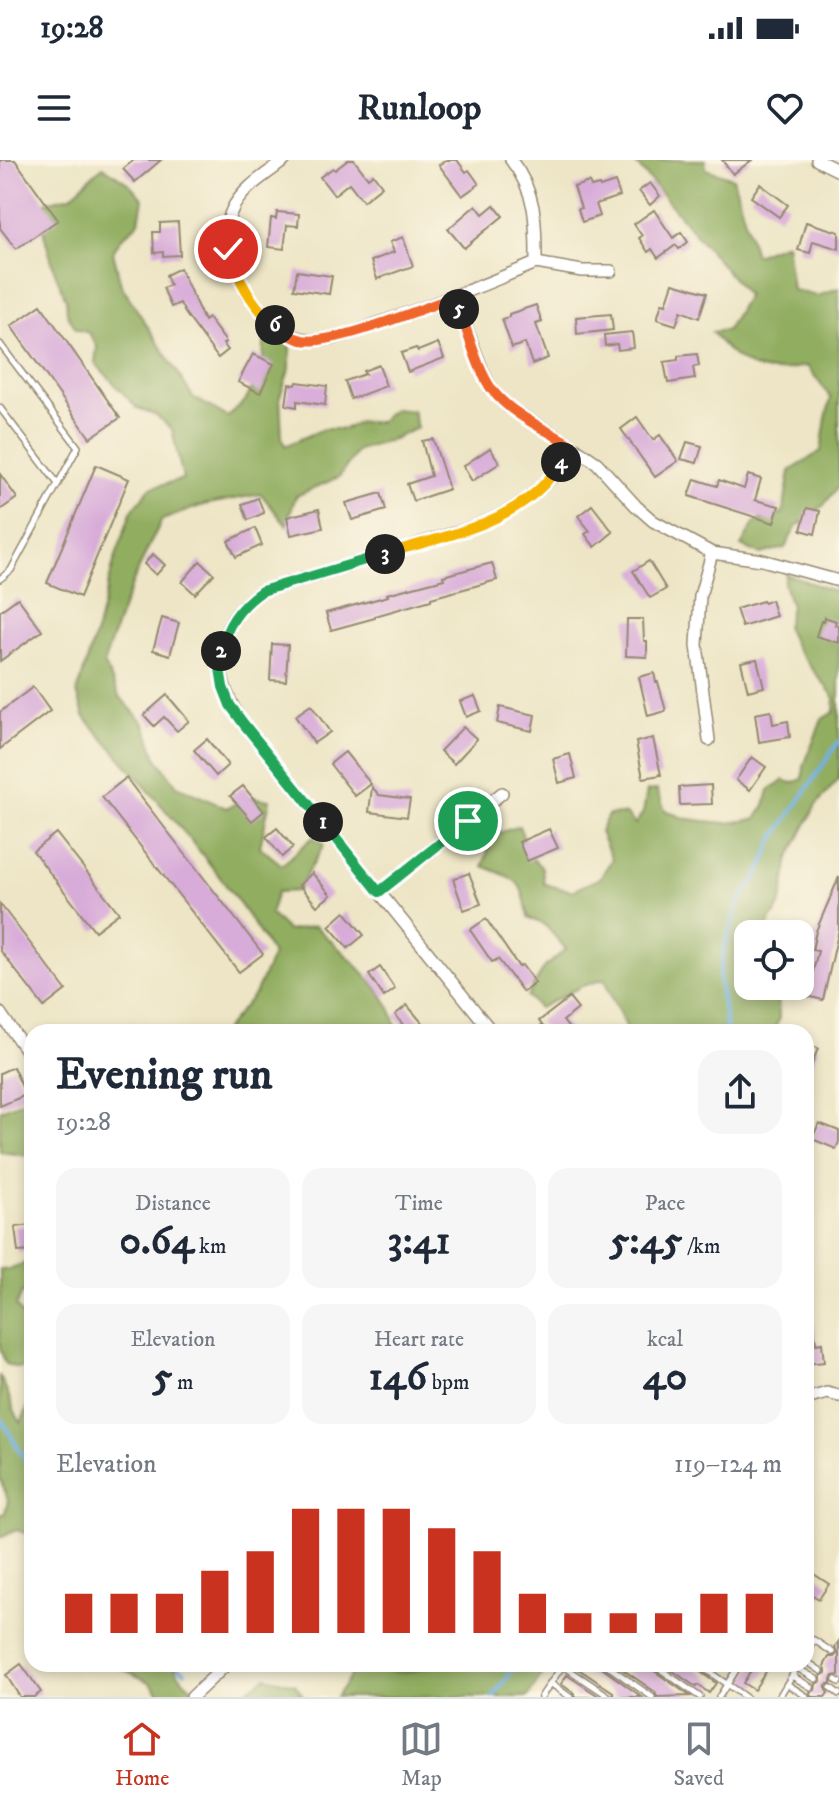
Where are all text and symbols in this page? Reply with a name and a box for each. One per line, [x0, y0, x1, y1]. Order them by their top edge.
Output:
text: 19:28 [40, 10, 103, 47]
icon: menu [32, 86, 76, 130]
text: Runloop [358, 86, 481, 131]
icon: heart [763, 86, 807, 130]
pin [194, 215, 262, 283]
icon: check [206, 227, 250, 271]
pin: 5 [439, 289, 479, 329]
text: 5 [454, 295, 464, 322]
pin: 6 [255, 305, 295, 345]
text: 6 [269, 311, 281, 338]
pin: 4 [541, 442, 581, 482]
text: 4 [555, 448, 567, 475]
pin: 3 [365, 534, 405, 574]
text: 3 [381, 540, 389, 567]
pin: 2 [201, 631, 241, 671]
text: 2 [216, 637, 226, 664]
pin [434, 787, 502, 855]
icon: arrive [446, 799, 490, 843]
pin: 1 [303, 802, 343, 842]
text: 1 [319, 808, 327, 835]
map controls [734, 920, 814, 1000]
button: locate [734, 920, 814, 1000]
text: Evening run [56, 1048, 273, 1103]
button: share [698, 1050, 782, 1134]
text: 19:28 [56, 1106, 111, 1139]
text: Distance [135, 1190, 211, 1217]
text: Time [395, 1190, 443, 1217]
text: Pace [645, 1190, 685, 1217]
text: 0.64 [120, 1217, 194, 1267]
text: 3:41 [387, 1217, 451, 1267]
text: 5:45 [609, 1217, 682, 1267]
text: km [194, 1233, 227, 1260]
text: /km [682, 1233, 721, 1260]
text: Elevation [130, 1326, 216, 1353]
text: Heart rate [374, 1326, 464, 1353]
text: kcal [647, 1326, 683, 1353]
text: 5 [152, 1353, 172, 1403]
text: 146 [368, 1353, 427, 1403]
text: 40 [643, 1353, 687, 1403]
text: m [172, 1369, 194, 1396]
text: bpm [427, 1369, 470, 1396]
text: Elevation [56, 1448, 157, 1481]
text: 119–124 m [674, 1448, 782, 1481]
tab: Home [115, 1717, 169, 1792]
tab: Map [399, 1717, 443, 1792]
tab: Saved [673, 1717, 724, 1792]

